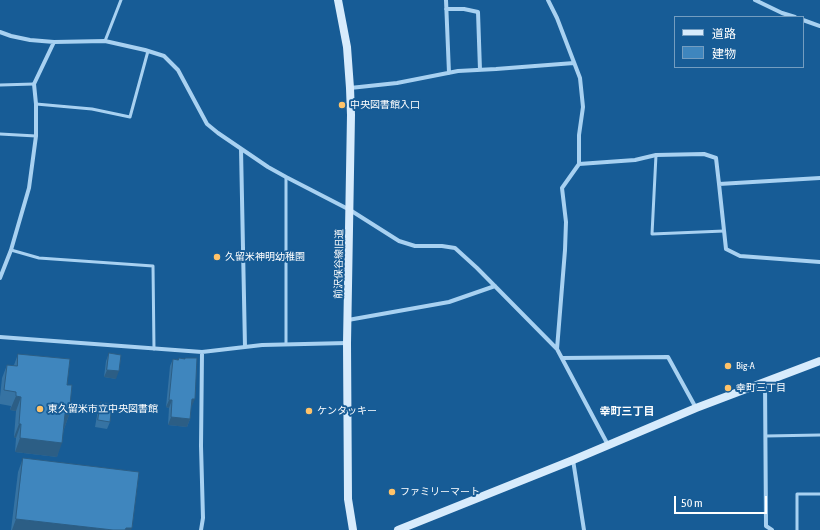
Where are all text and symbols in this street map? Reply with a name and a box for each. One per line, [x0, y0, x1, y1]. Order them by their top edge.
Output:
legend [674, 16, 804, 68]
text: 道路 [712, 27, 736, 41]
text: 建物 [712, 47, 736, 61]
place label: 中央図書館入口 [350, 99, 420, 111]
marker: 中央図書館入口 [337, 100, 347, 110]
street label: 前沢保谷線旧道 [332, 229, 346, 299]
place label: 久留米神明幼稚園 [225, 251, 305, 263]
marker: 久留米神明幼稚園 [212, 252, 222, 262]
place label: Big-A [736, 360, 755, 372]
marker: Big-A [723, 361, 733, 371]
place label: 幸町三丁目 [736, 382, 786, 394]
marker: 幸町三丁目 [723, 383, 733, 393]
place label: 東久留米市立中央図書館 [48, 403, 158, 415]
marker: 東久留米市立中央図書館 [35, 404, 45, 414]
place label: ケンタッキー [317, 405, 377, 417]
district label: 幸町三丁目 [600, 405, 654, 419]
marker: ケンタッキー [304, 406, 314, 416]
place label: ファミリーマート [400, 486, 480, 498]
marker: ファミリーマート [387, 487, 397, 497]
scale bar [676, 488, 769, 514]
text: 50 m [681, 496, 703, 510]

